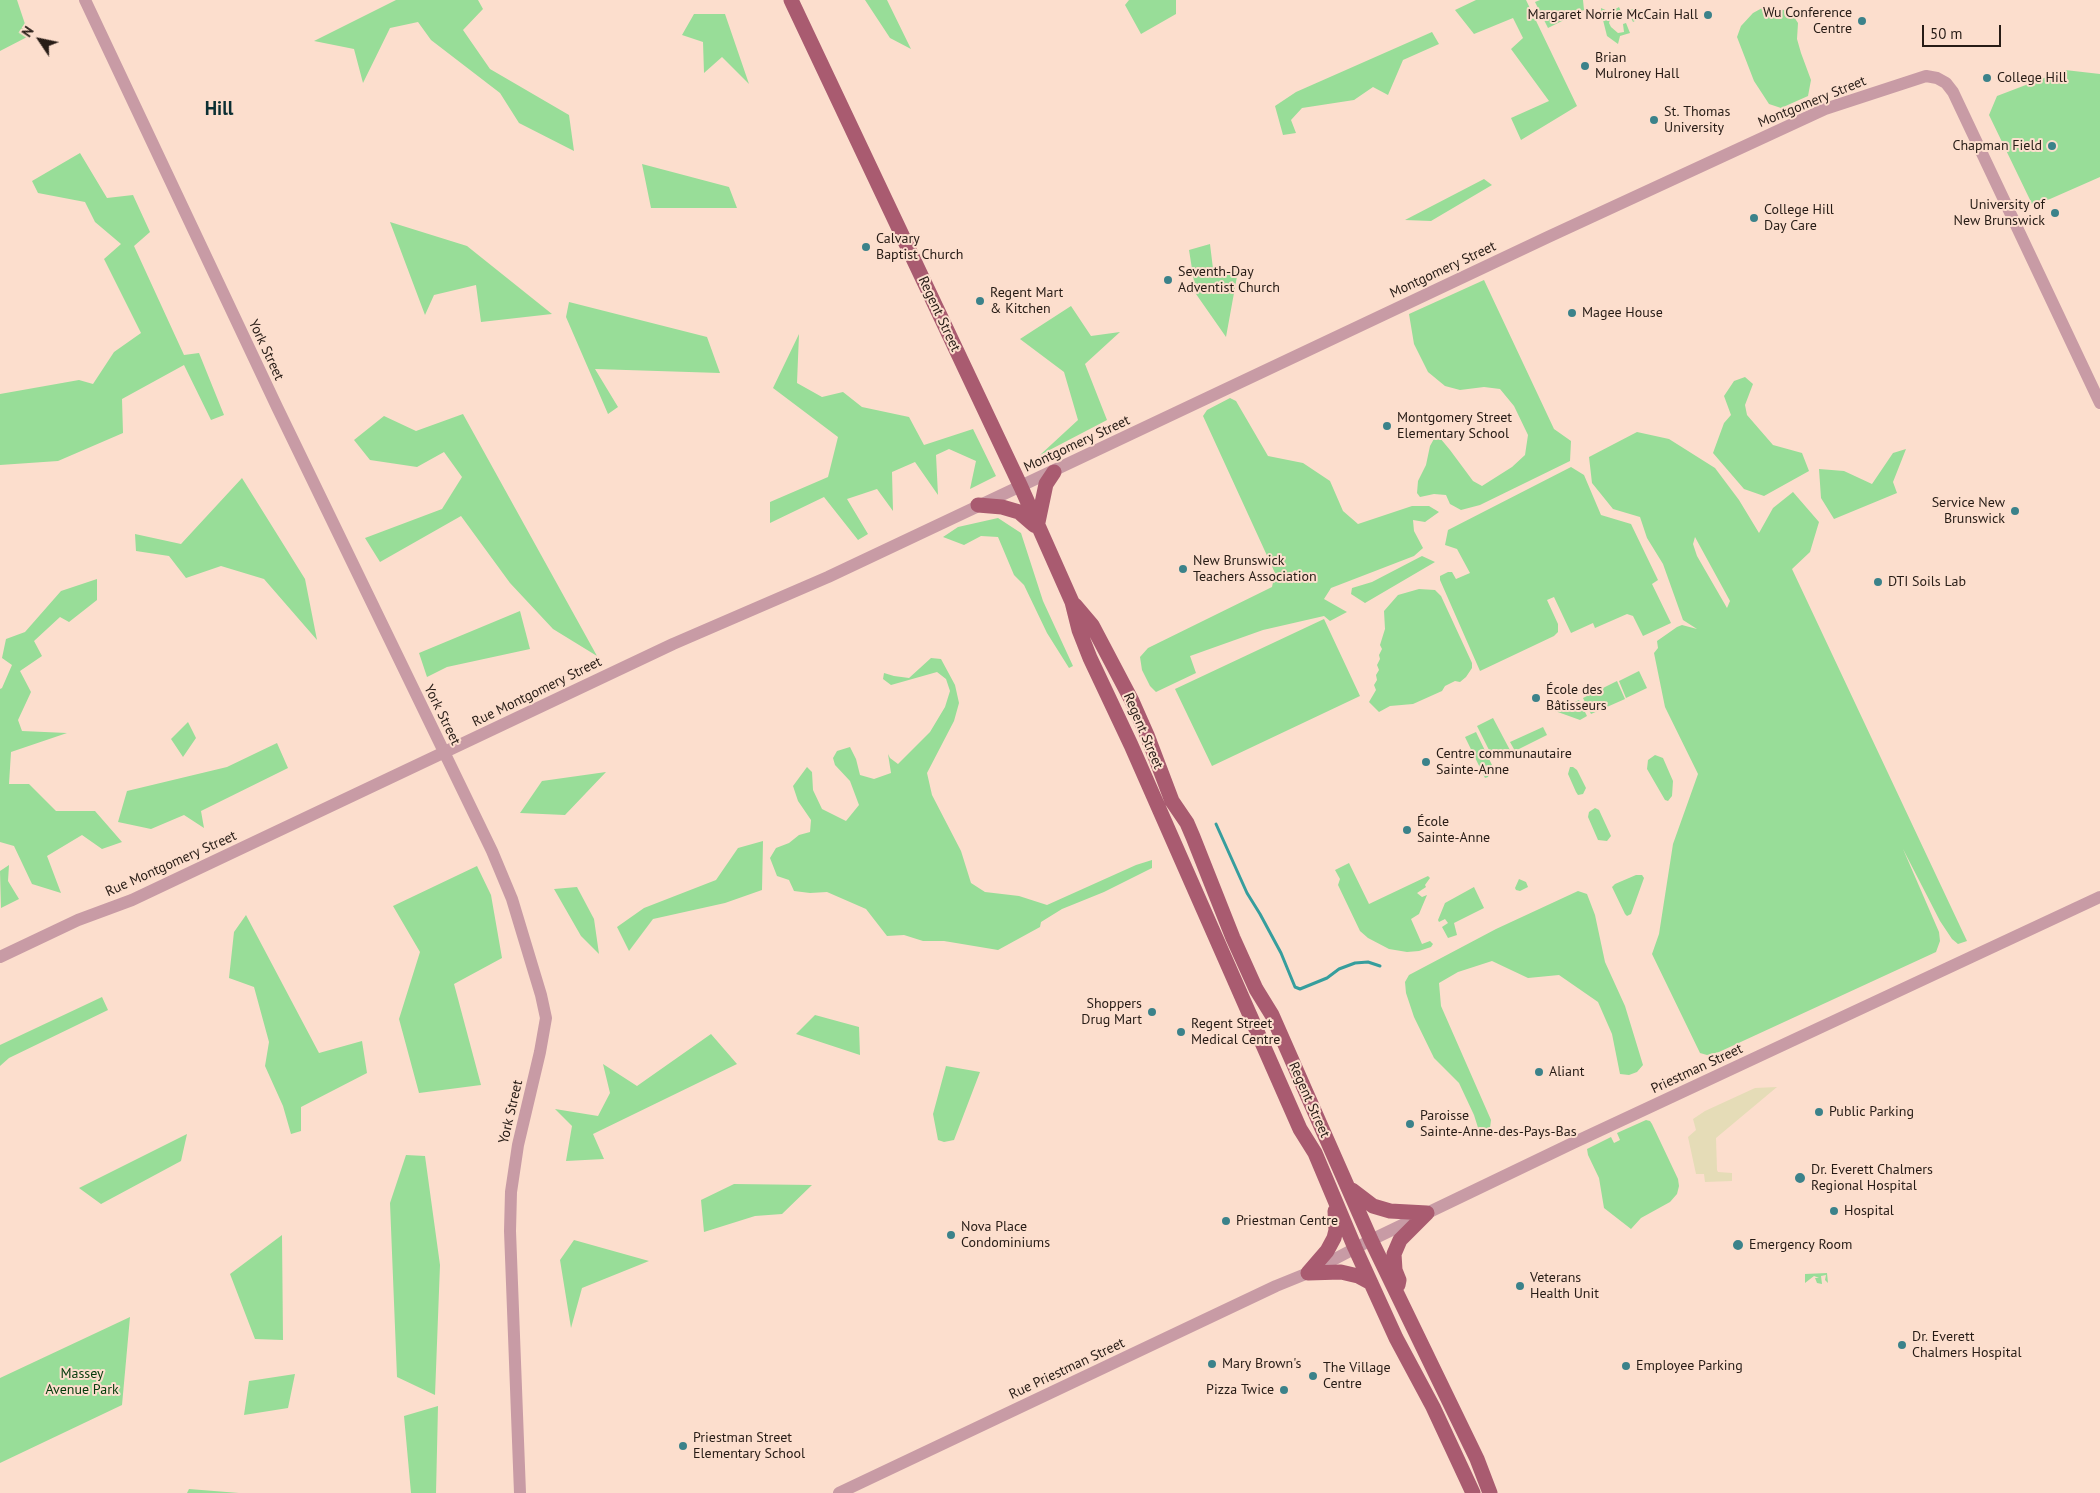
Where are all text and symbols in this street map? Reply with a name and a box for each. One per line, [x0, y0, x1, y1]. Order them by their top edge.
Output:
place label: Wu Conference Centre [1763, 5, 1852, 38]
place label: Margaret Norrie McCain Hall [1528, 7, 1698, 23]
marker: Margaret Norrie McCain Hall [1702, 9, 1714, 21]
north arrow [15, 15, 65, 65]
marker: Wu Conference Centre [1856, 15, 1868, 27]
scale bar [1925, 15, 2004, 47]
text: N [18, 23, 38, 40]
text: 50 m [1930, 24, 1963, 43]
place label: Brian Mulroney Hall [1595, 50, 1679, 82]
marker: Brian Mulroney Hall [1579, 60, 1591, 72]
place label: College Hill [1997, 70, 2067, 86]
marker: College Hill [1981, 72, 1993, 84]
street label: Montgomery Street [1755, 73, 1869, 131]
district label: Hill [205, 99, 233, 121]
place label: St. Thomas University [1664, 104, 1730, 136]
marker: St. Thomas University [1648, 114, 1660, 126]
place label: Chapman Field [1952, 138, 2042, 154]
marker: Chapman Field [2046, 140, 2058, 152]
place label: University of New Brunswick [1953, 197, 2045, 230]
place label: College Hill Day Care [1764, 202, 1834, 234]
marker: University of New Brunswick [2049, 207, 2061, 219]
marker: College Hill Day Care [1748, 212, 1760, 224]
place label: Calvary Baptist Church [876, 231, 963, 264]
street label: Montgomery Street [1387, 238, 1499, 302]
marker: Calvary Baptist Church [860, 241, 872, 253]
place label: Seventh-Day Adventist Church [1178, 264, 1280, 296]
street label: Regent Street [914, 274, 964, 354]
marker: Seventh-Day Adventist Church [1162, 274, 1174, 286]
place label: Regent Mart & Kitchen [990, 285, 1063, 318]
marker: Regent Mart & Kitchen [974, 295, 986, 307]
place label: Magee House [1582, 305, 1663, 321]
marker: Magee House [1566, 307, 1578, 319]
street label: York Street [245, 317, 287, 383]
place label: Montgomery Street Elementary School [1397, 410, 1512, 442]
street label: Montgomery Street [1021, 412, 1133, 476]
marker: Montgomery Street Elementary School [1381, 420, 1393, 432]
place label: Service New Brunswick [1932, 495, 2005, 528]
marker: Service New Brunswick [2009, 505, 2021, 517]
place label: New Brunswick Teachers Association [1193, 553, 1317, 586]
marker: New Brunswick Teachers Association [1177, 563, 1189, 575]
place label: DTI Soils Lab [1888, 574, 1966, 590]
marker: DTI Soils Lab [1872, 576, 1884, 588]
street label: Rue Montgomery Street [470, 653, 604, 731]
street label: York Street [420, 682, 464, 748]
place label: École des Bâtisseurs [1546, 682, 1607, 714]
street label: Regent Street [1119, 690, 1167, 772]
marker: École des Bâtisseurs [1530, 692, 1542, 704]
place label: Centre communautaire Sainte-Anne [1436, 746, 1572, 779]
marker: Centre communautaire Sainte-Anne [1420, 756, 1432, 768]
place label: École Sainte-Anne [1417, 814, 1490, 846]
marker: École Sainte-Anne [1401, 824, 1413, 836]
street label: Rue Montgomery Street [103, 828, 239, 900]
place label: Shoppers Drug Mart [1081, 996, 1142, 1028]
marker: Shoppers Drug Mart [1146, 1006, 1158, 1018]
place label: Regent Street Medical Centre [1191, 1016, 1280, 1048]
marker: Regent Street Medical Centre [1175, 1026, 1187, 1038]
street label: Priestman Street [1649, 1040, 1745, 1098]
street label: Regent Street [1285, 1060, 1333, 1140]
place label: Aliant [1549, 1064, 1584, 1080]
marker: Aliant [1533, 1066, 1545, 1078]
street label: York Street [495, 1078, 527, 1146]
place label: Public Parking [1829, 1104, 1914, 1120]
marker: Public Parking [1813, 1106, 1825, 1118]
place label: Paroisse Sainte-Anne-des-Pays-Bas [1420, 1108, 1577, 1140]
marker: Paroisse Sainte-Anne-des-Pays-Bas [1404, 1118, 1416, 1130]
place label: Dr. Everett Chalmers Regional Hospital [1811, 1162, 1933, 1194]
marker: Dr. Everett Chalmers Regional Hospital [1793, 1171, 1807, 1185]
place label: Hospital [1844, 1203, 1894, 1219]
marker: Hospital [1828, 1205, 1840, 1217]
place label: Priestman Centre [1236, 1213, 1338, 1229]
marker: Priestman Centre [1220, 1215, 1232, 1227]
place label: Nova Place Condominiums [961, 1219, 1050, 1252]
marker: Nova Place Condominiums [945, 1229, 957, 1241]
place label: Emergency Room [1749, 1237, 1852, 1253]
marker: Emergency Room [1731, 1238, 1745, 1252]
place label: Veterans Health Unit [1530, 1270, 1599, 1302]
marker: Veterans Health Unit [1514, 1280, 1526, 1292]
place label: Dr. Everett Chalmers Hospital [1912, 1329, 2021, 1361]
street label: Rue Priestman Street [1007, 1335, 1127, 1403]
marker: Dr. Everett Chalmers Hospital [1896, 1339, 1908, 1351]
place label: Mary Brown's [1222, 1356, 1301, 1372]
marker: Mary Brown's [1206, 1358, 1218, 1370]
place label: Employee Parking [1636, 1358, 1743, 1374]
place label: The Village Centre [1323, 1360, 1391, 1392]
marker: Employee Parking [1620, 1360, 1632, 1372]
park label: Massey Avenue Park [45, 1366, 119, 1398]
marker: The Village Centre [1307, 1370, 1319, 1382]
place label: Pizza Twice [1206, 1382, 1274, 1398]
marker: Pizza Twice [1278, 1384, 1290, 1396]
place label: Priestman Street Elementary School [693, 1430, 805, 1462]
marker: Priestman Street Elementary School [677, 1440, 689, 1452]

